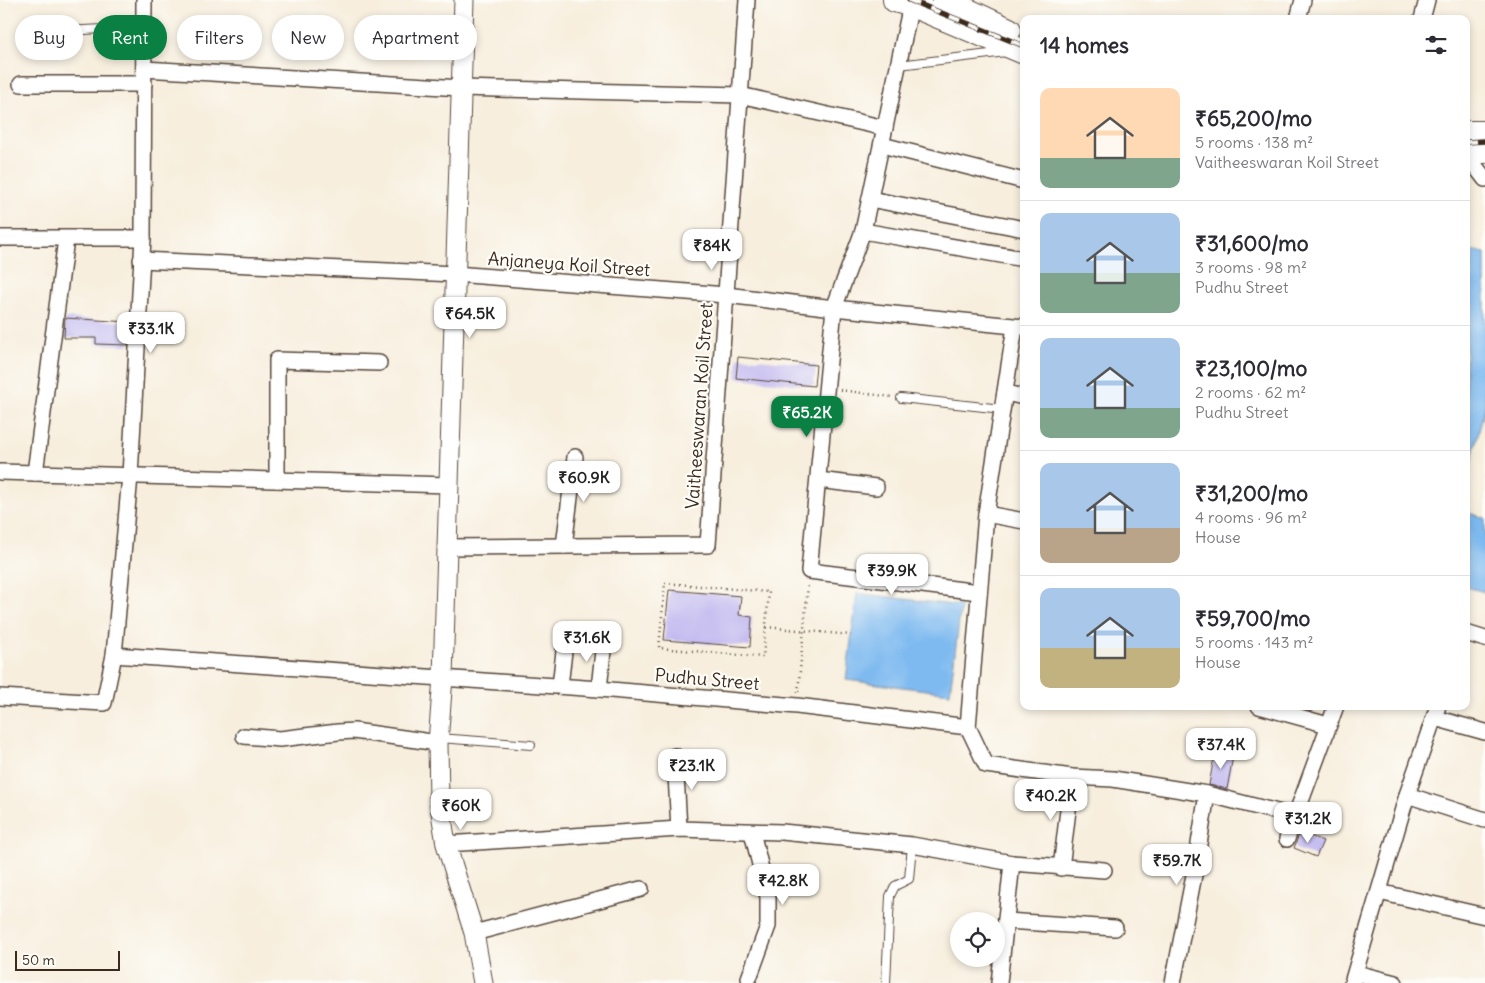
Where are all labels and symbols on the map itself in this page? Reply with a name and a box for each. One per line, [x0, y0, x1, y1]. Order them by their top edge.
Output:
pin: ₹84K [682, 228, 742, 271]
street label: Anjaneya Koil Street [487, 247, 651, 281]
pin: ₹64.5K [429, 296, 511, 339]
street label: Vaitheeswaran Koil Street [680, 302, 718, 510]
pin: ₹33.1K [110, 312, 192, 354]
pin: ₹65.2K [766, 396, 848, 438]
pin: ₹60.9K [543, 460, 625, 503]
pin: ₹39.9K [851, 554, 933, 596]
pin: ₹31.6K [546, 620, 628, 663]
street label: Pudhu Street [654, 663, 760, 695]
pin: ₹37.4K [1180, 728, 1262, 770]
pin: ₹23.1K [651, 748, 733, 791]
pin: ₹40.2K [1010, 778, 1092, 821]
pin: ₹60K [431, 788, 491, 831]
pin: ₹31.2K [1267, 802, 1349, 844]
pin: ₹59.7K [1136, 844, 1218, 886]
pin: ₹42.8K [742, 864, 824, 906]
scale bar [15, 948, 120, 971]

